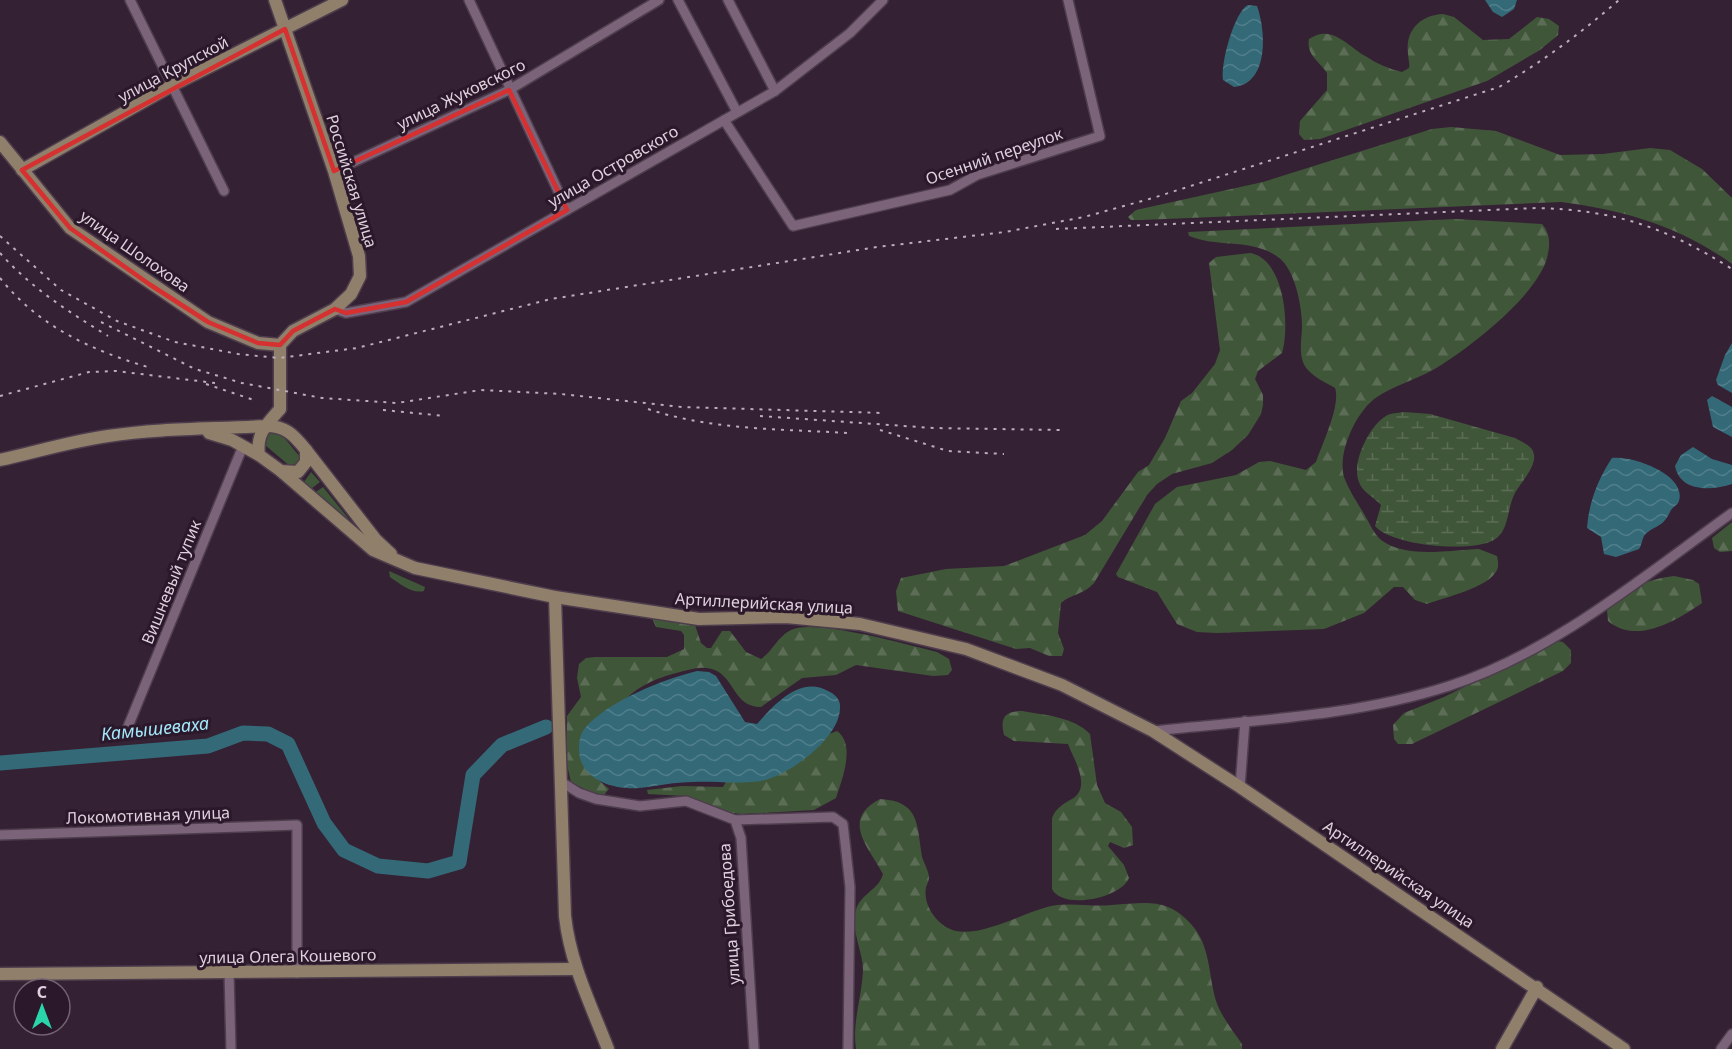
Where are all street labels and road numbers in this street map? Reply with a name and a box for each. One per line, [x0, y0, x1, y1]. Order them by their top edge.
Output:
street label: улица Крупской [114, 31, 232, 107]
street label: улица Жуковского [393, 53, 529, 135]
street label: Российская улица [321, 112, 383, 250]
street label: улица Островского [544, 120, 682, 212]
street label: Осенний переулок [922, 122, 1066, 190]
street label: улица Шолохова [76, 205, 194, 297]
street label: Вишневый тупик [136, 516, 206, 647]
street label: Артиллерийская улица [675, 587, 853, 619]
street label: Локомотивная улица [66, 801, 230, 829]
street label: Артиллерийская улица [1319, 815, 1479, 933]
street label: улица Грибоедова [713, 843, 745, 985]
street label: улица Олега Кошевого [199, 943, 377, 969]

